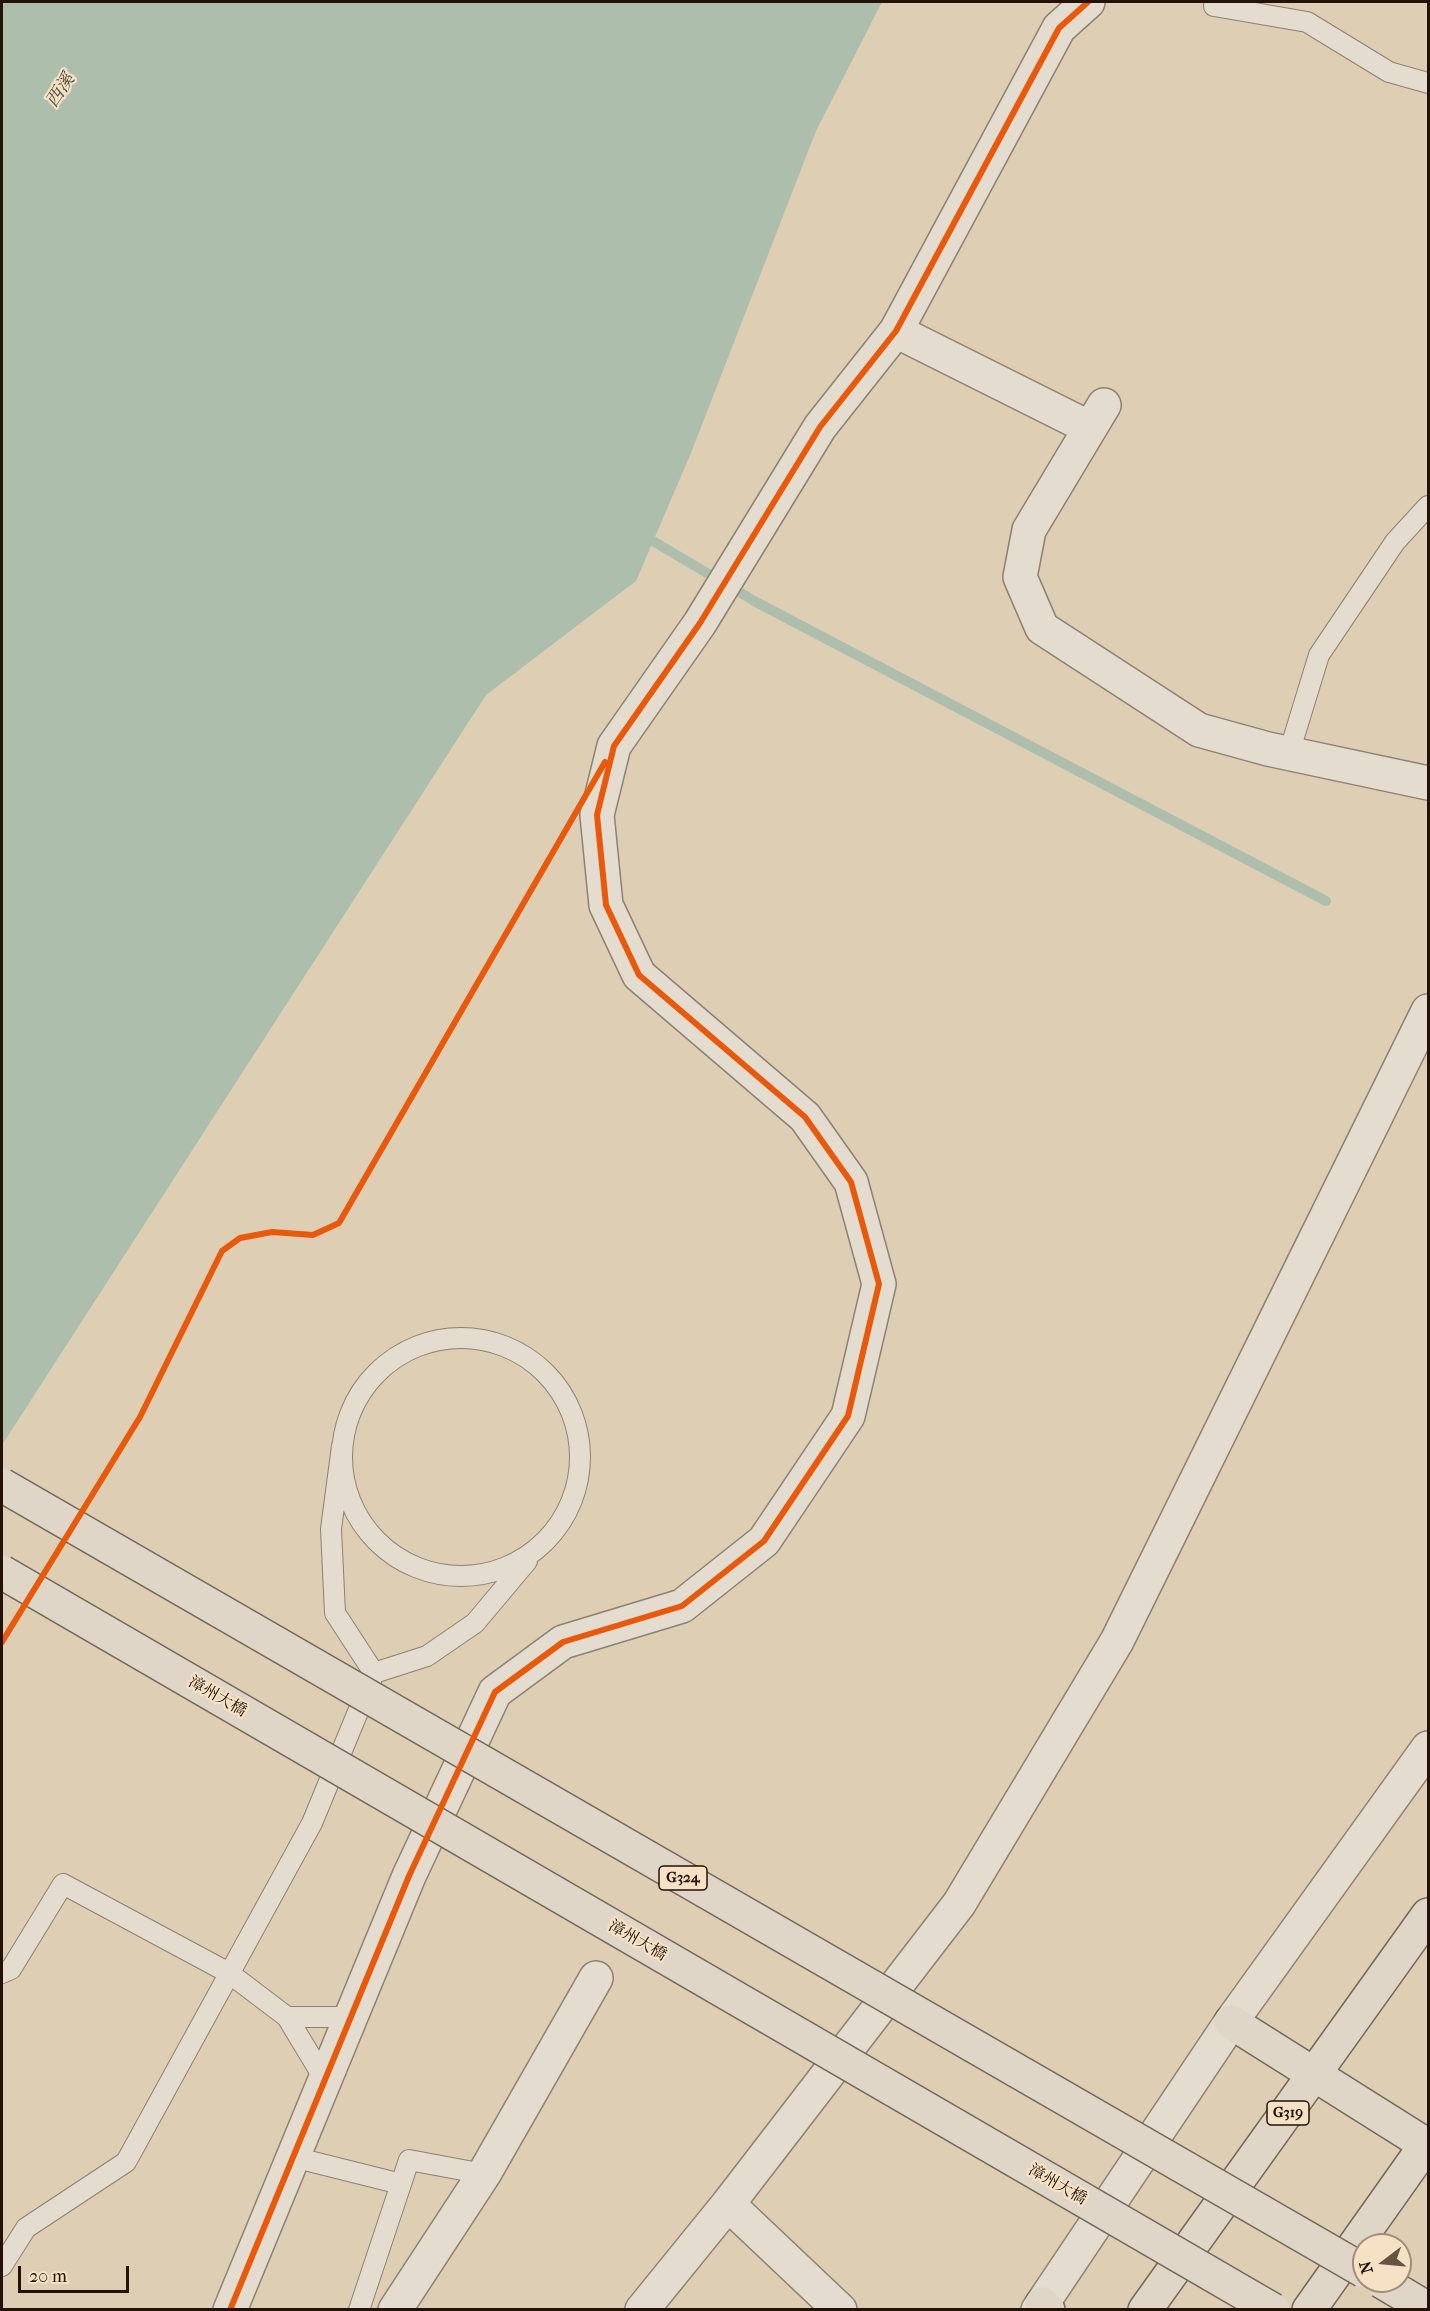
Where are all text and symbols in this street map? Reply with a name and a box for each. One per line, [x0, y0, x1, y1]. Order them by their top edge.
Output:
water label: 西溪 [42, 70, 80, 112]
street label: 漳州大橋 [184, 1673, 250, 1721]
road number: G324 [659, 1866, 707, 1890]
street label: 漳州大橋 [604, 1917, 670, 1965]
road number: G319 [1267, 2101, 1309, 2125]
street label: 漳州大橋 [1024, 2161, 1090, 2209]
north arrow [1352, 2233, 1412, 2293]
scale bar [21, 2254, 132, 2292]
text: N [1355, 2259, 1377, 2276]
text: 20 m [29, 2266, 67, 2287]

